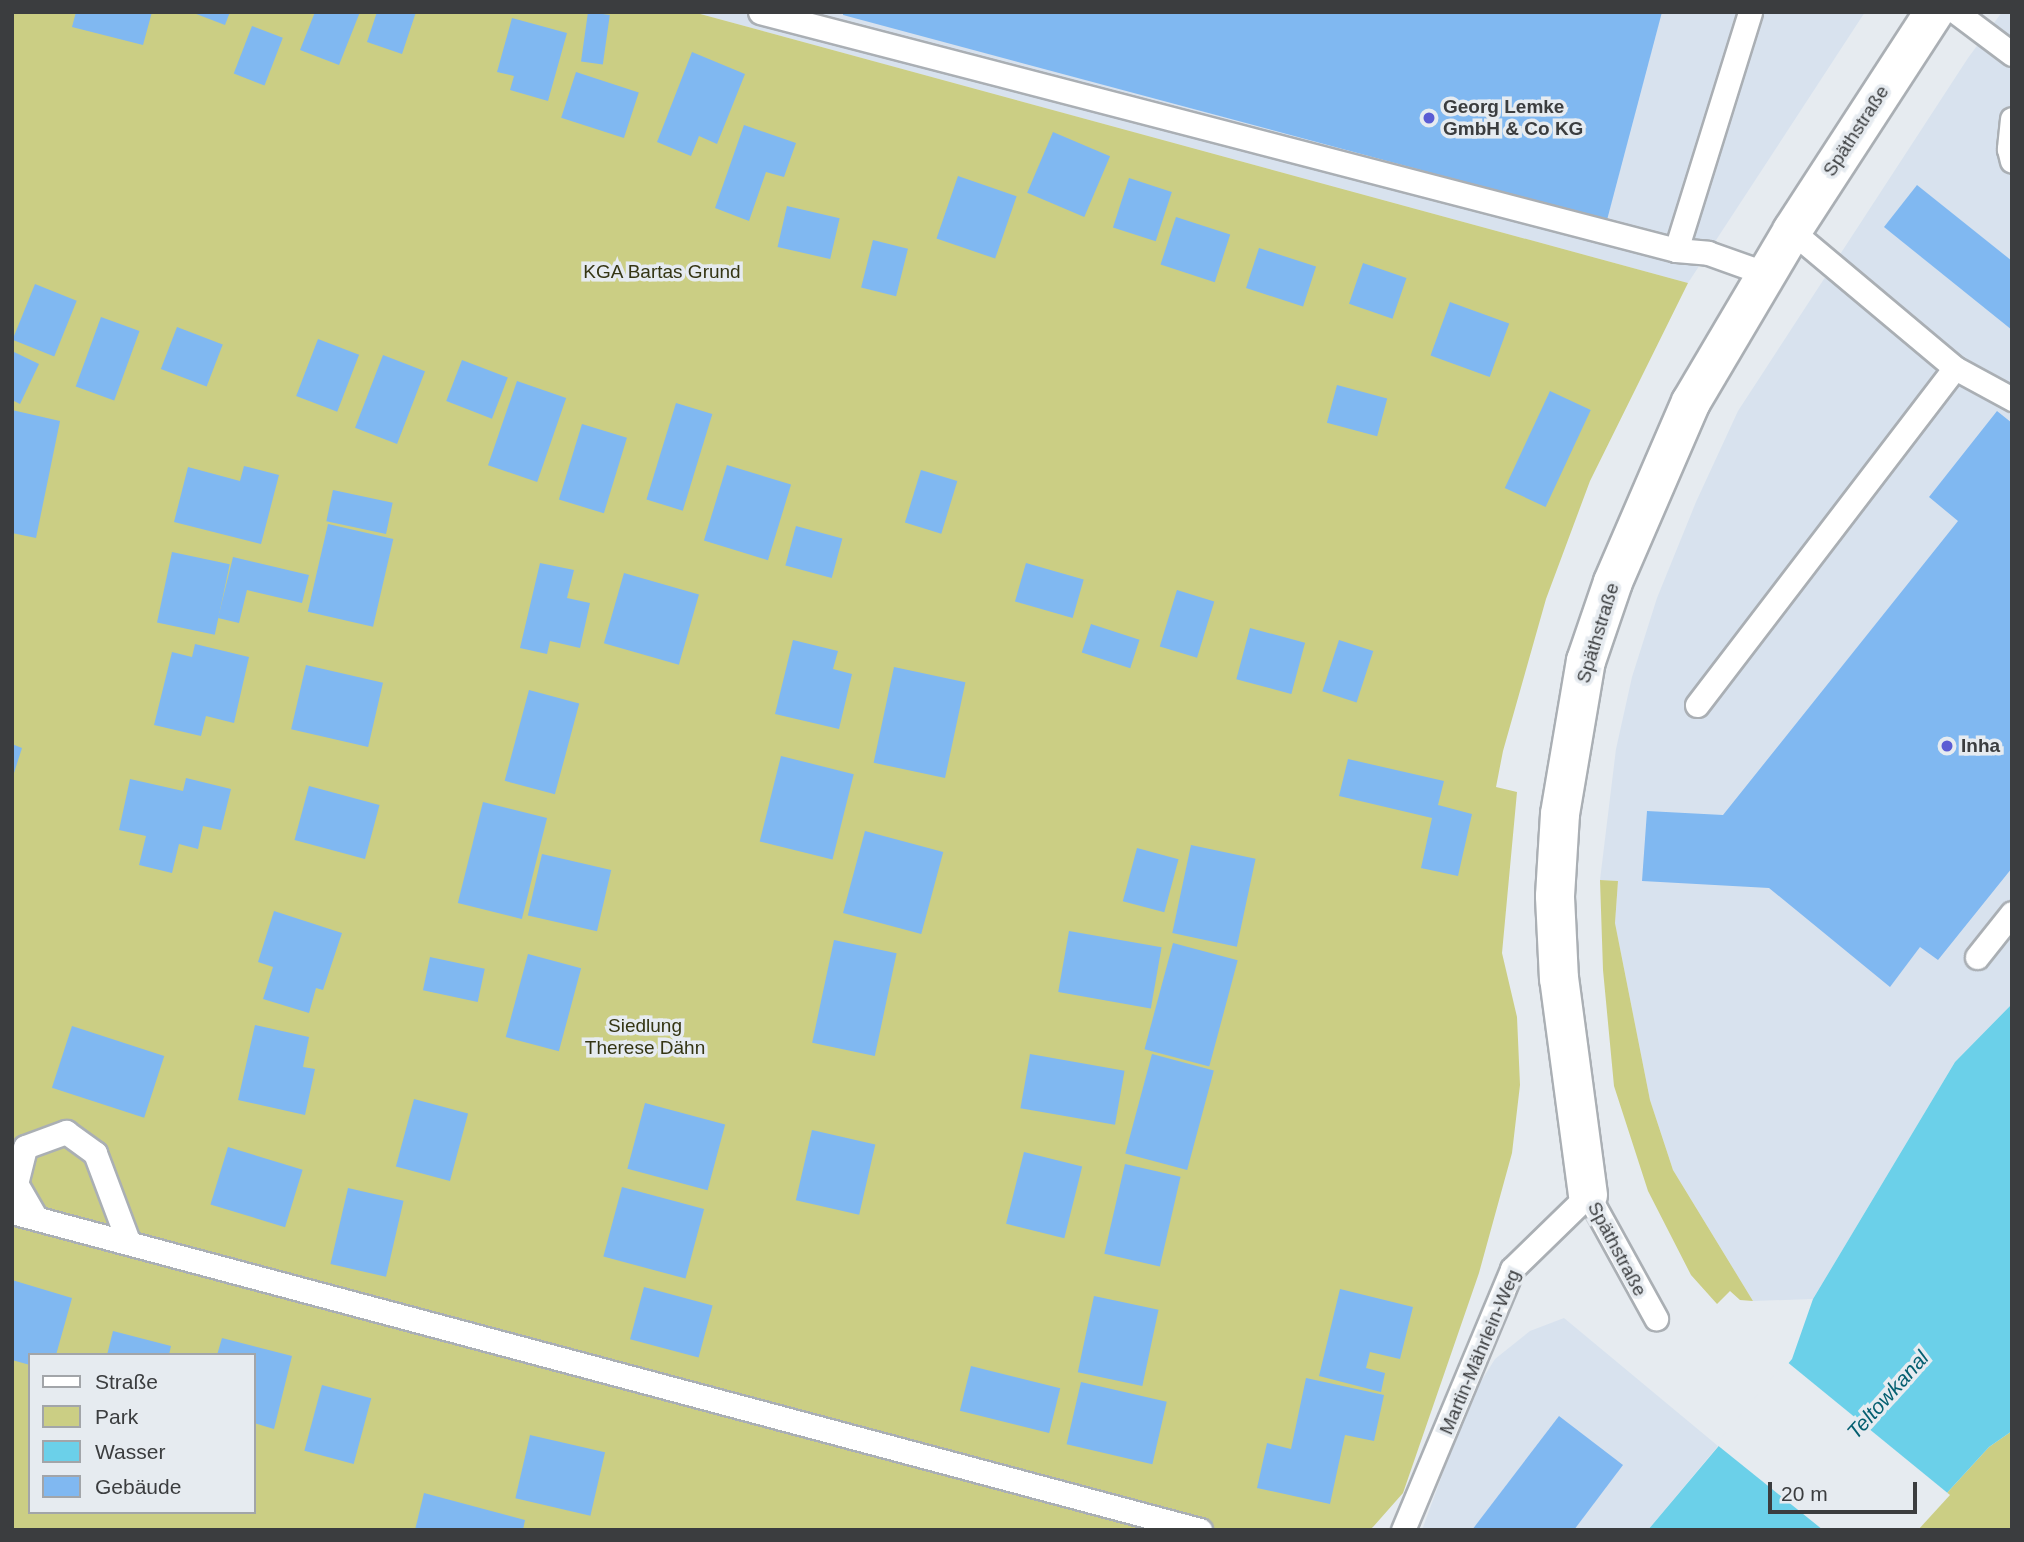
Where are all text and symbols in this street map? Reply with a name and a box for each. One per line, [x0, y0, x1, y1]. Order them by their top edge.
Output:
street label: Späthstraße [1818, 81, 1894, 181]
place label: Georg Lemke GmbH & Co KG [1443, 96, 1583, 140]
marker: Georg Lemke GmbH & Co KG [1421, 110, 1437, 126]
park label: KGA Bartas Grund [583, 261, 741, 283]
street label: Späthstraße [1572, 580, 1624, 686]
place label: Inha [1961, 735, 2000, 757]
marker: Inha [1939, 738, 1955, 754]
park label: Siedlung Therese Dähn [585, 1015, 705, 1059]
street label: Späthstraße [1583, 1198, 1651, 1300]
street label: Martin-Mährlein-Weg [1435, 1266, 1525, 1438]
water label: Teltowkanal [1842, 1346, 1934, 1444]
legend [28, 1353, 256, 1514]
text: Straße [95, 1370, 158, 1393]
text: Park [95, 1405, 138, 1428]
text: Wasser [95, 1440, 165, 1463]
scale bar [1772, 1468, 1921, 1512]
text: Gebäude [95, 1475, 181, 1498]
text: 20 m [1781, 1482, 1828, 1505]

